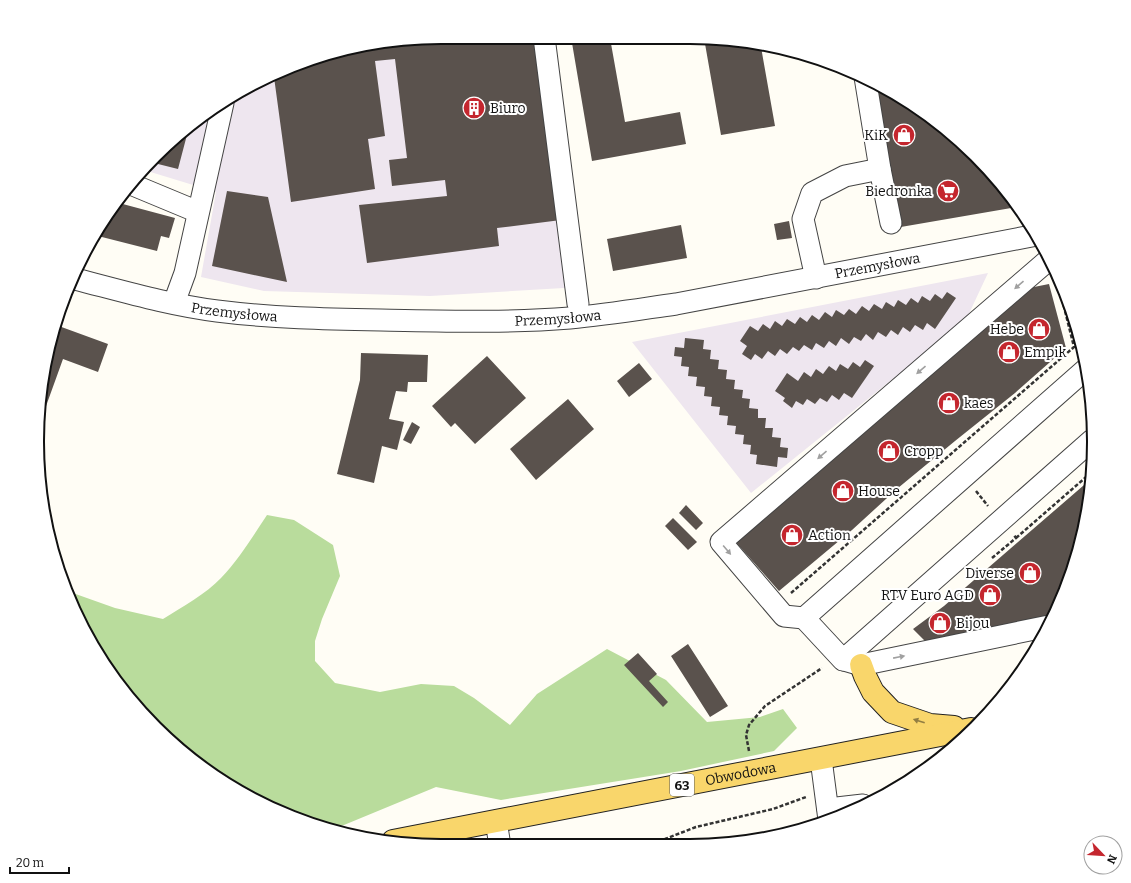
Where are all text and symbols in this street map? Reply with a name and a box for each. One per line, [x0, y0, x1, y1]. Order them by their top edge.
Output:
building icon: Biuro [461, 95, 487, 121]
place label: Biuro [490, 100, 526, 117]
shop icon: KiK [891, 122, 917, 148]
place label: KiK [864, 127, 888, 144]
supermarket icon: Biedronka [935, 178, 961, 204]
place label: Biedronka [865, 183, 932, 200]
street label: Przemysłowa [833, 249, 922, 282]
one-way arrow [1014, 281, 1025, 290]
street label: Przemysłowa [190, 299, 278, 325]
street label: Przemysłowa [514, 306, 602, 329]
shop icon: Hebe [1026, 316, 1052, 342]
place label: Hebe [990, 321, 1024, 338]
shop icon: Empik [996, 339, 1022, 365]
place label: Empik [1024, 344, 1066, 361]
one-way arrow [916, 365, 926, 374]
shop icon: kaes [936, 390, 962, 416]
place label: kaes [964, 395, 994, 412]
shop icon: Cropp [876, 438, 902, 464]
place label: Cropp [904, 443, 943, 460]
one-way arrow [817, 450, 828, 459]
shop icon: House [830, 478, 856, 504]
place label: House [858, 483, 900, 500]
shop icon: Action [779, 522, 805, 548]
place label: Action [808, 527, 851, 544]
one-way arrow [723, 544, 732, 555]
shop icon: Diverse [1017, 560, 1043, 586]
place label: Diverse [965, 565, 1014, 582]
shop icon: RTV Euro AGD [977, 582, 1003, 608]
place label: RTV Euro AGD [881, 587, 974, 604]
shop icon: Bijou [927, 610, 953, 636]
place label: Bijou [956, 615, 990, 632]
one-way arrow [893, 654, 905, 660]
one-way arrow [913, 718, 925, 724]
street label: Obwodowa [704, 758, 778, 789]
road number: 63 [670, 774, 694, 796]
north arrow [1083, 835, 1123, 875]
scale bar [10, 849, 69, 875]
text: N [1104, 852, 1119, 866]
text: 20 m [16, 856, 45, 870]

